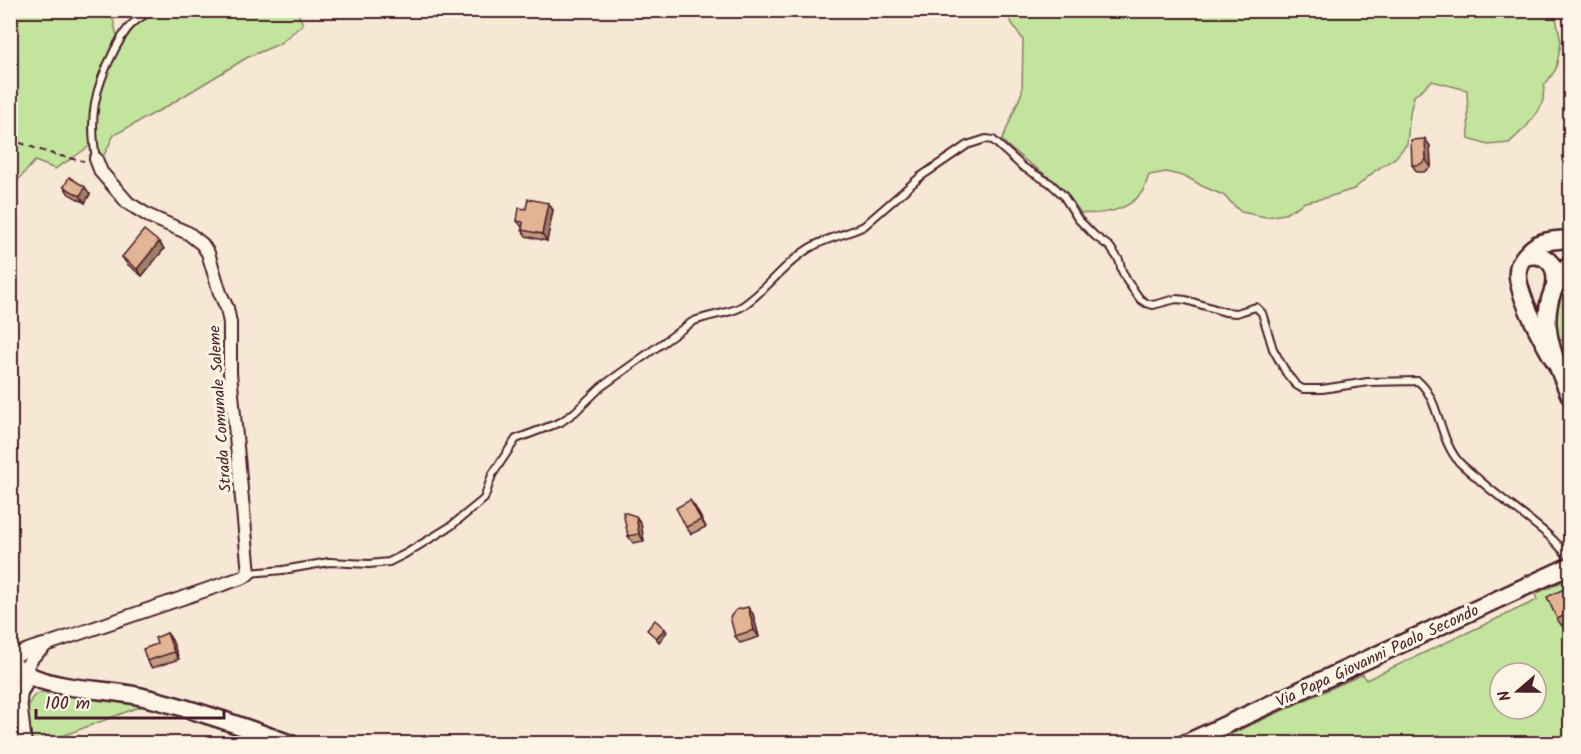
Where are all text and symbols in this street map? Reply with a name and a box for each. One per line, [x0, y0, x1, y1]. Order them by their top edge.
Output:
street label: Strada Comunale Saleme [202, 325, 239, 493]
street label: Via Papa Giovanni Paolo Secondo [1272, 598, 1483, 714]
north arrow [1488, 661, 1548, 721]
scale bar [36, 682, 224, 720]
text: N [1492, 687, 1519, 705]
text: 100 m [45, 690, 90, 719]

